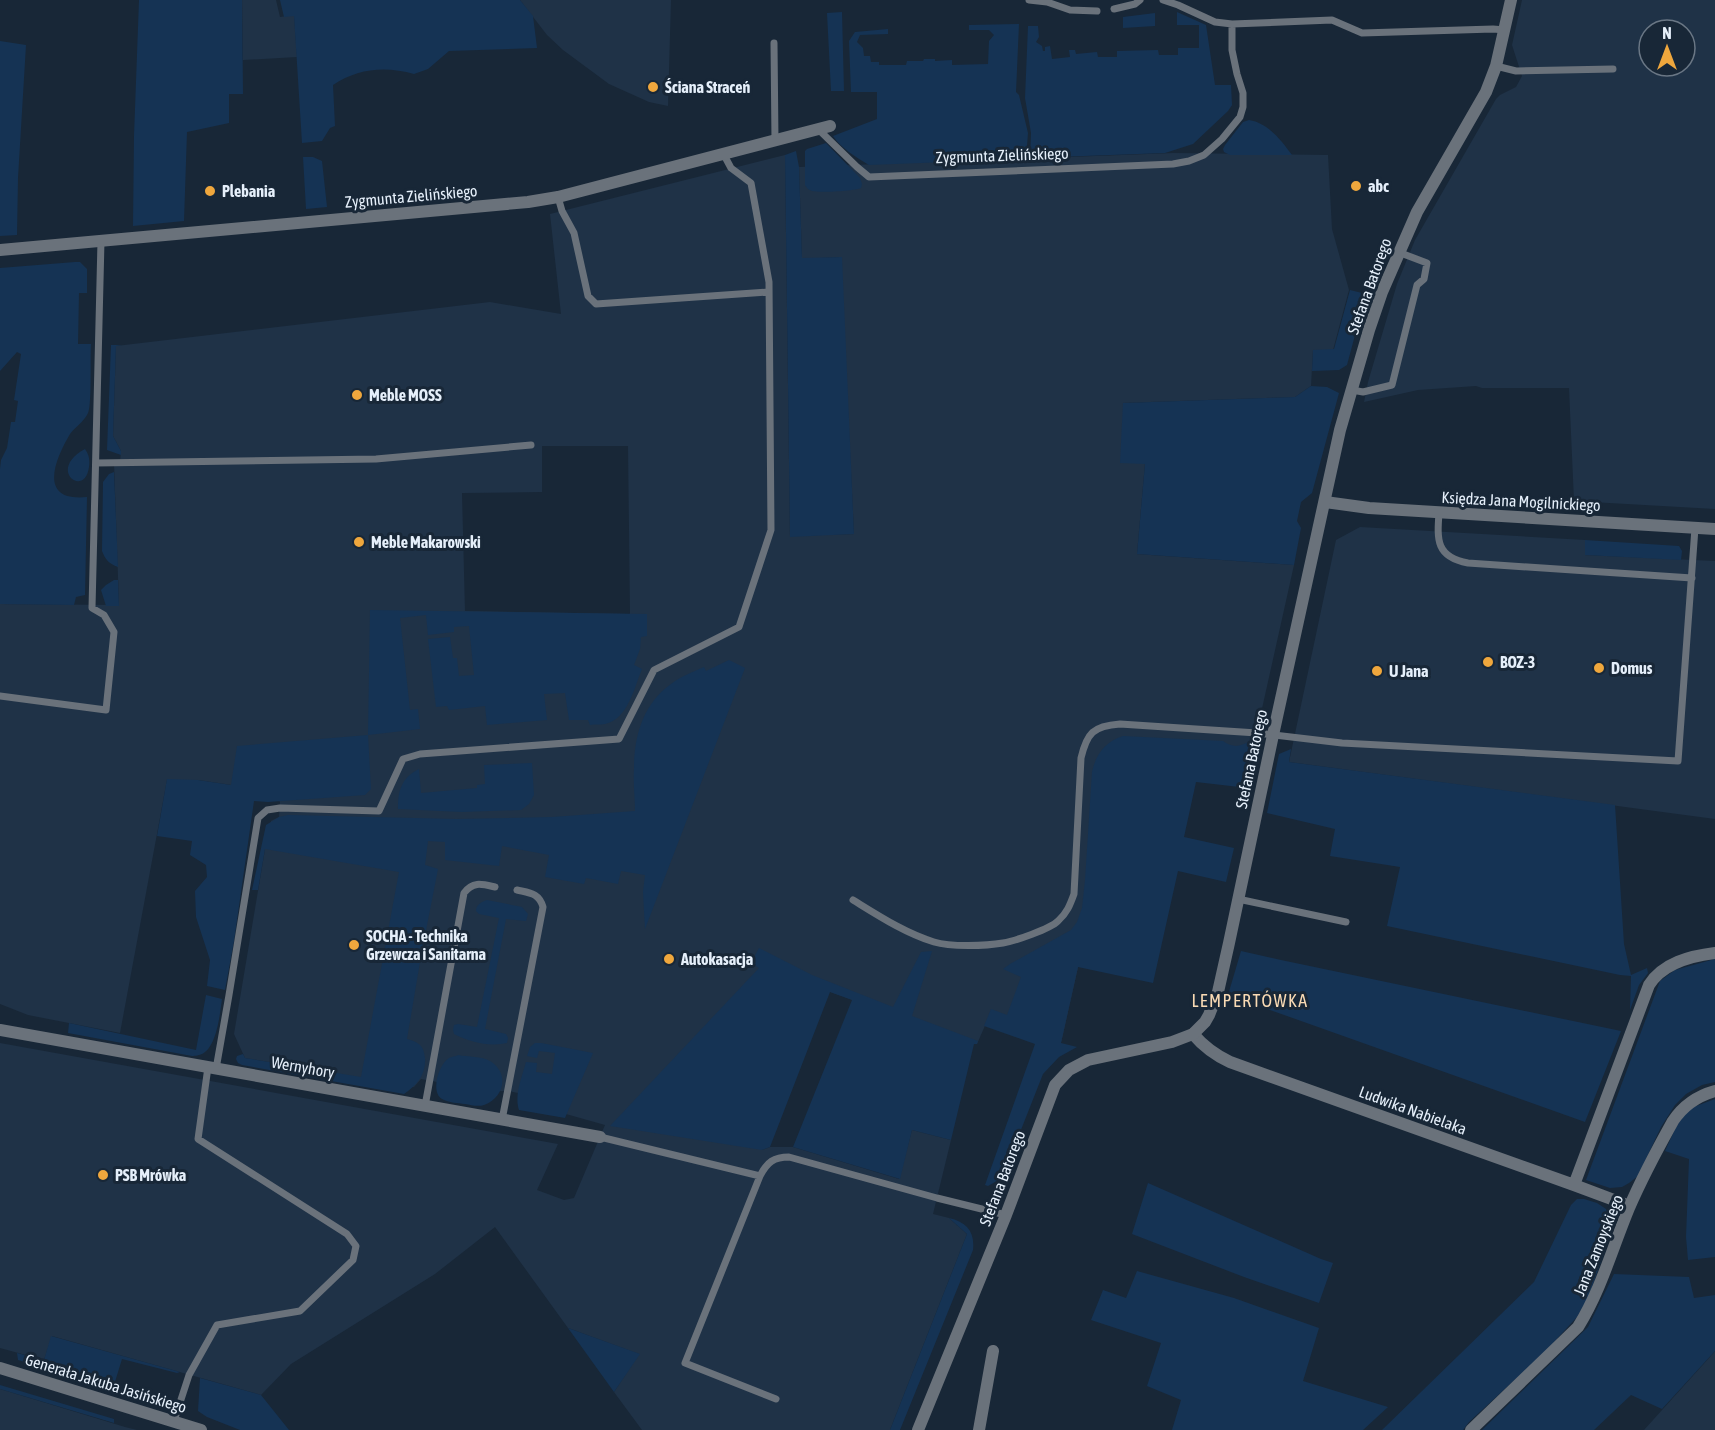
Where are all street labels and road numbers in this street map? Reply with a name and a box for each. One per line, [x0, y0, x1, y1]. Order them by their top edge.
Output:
street label: Zygmunta Zielińskiego [935, 144, 1069, 167]
street label: Zygmunta Zielińskiego [344, 181, 478, 212]
street label: Stefana Batorego [1343, 236, 1396, 337]
street label: Księdza Jana Mogilnickiego [1441, 488, 1601, 515]
street label: Stefana Batorego [1232, 708, 1271, 810]
street label: Wernyhory [270, 1053, 336, 1082]
street label: Ludwika Nabielaka [1357, 1082, 1469, 1138]
street label: Stefana Batorego [976, 1128, 1029, 1229]
street label: Jana Zamoyskiego [1570, 1192, 1627, 1298]
street label: Generała Jakuba Jasińskiego [23, 1350, 189, 1417]

